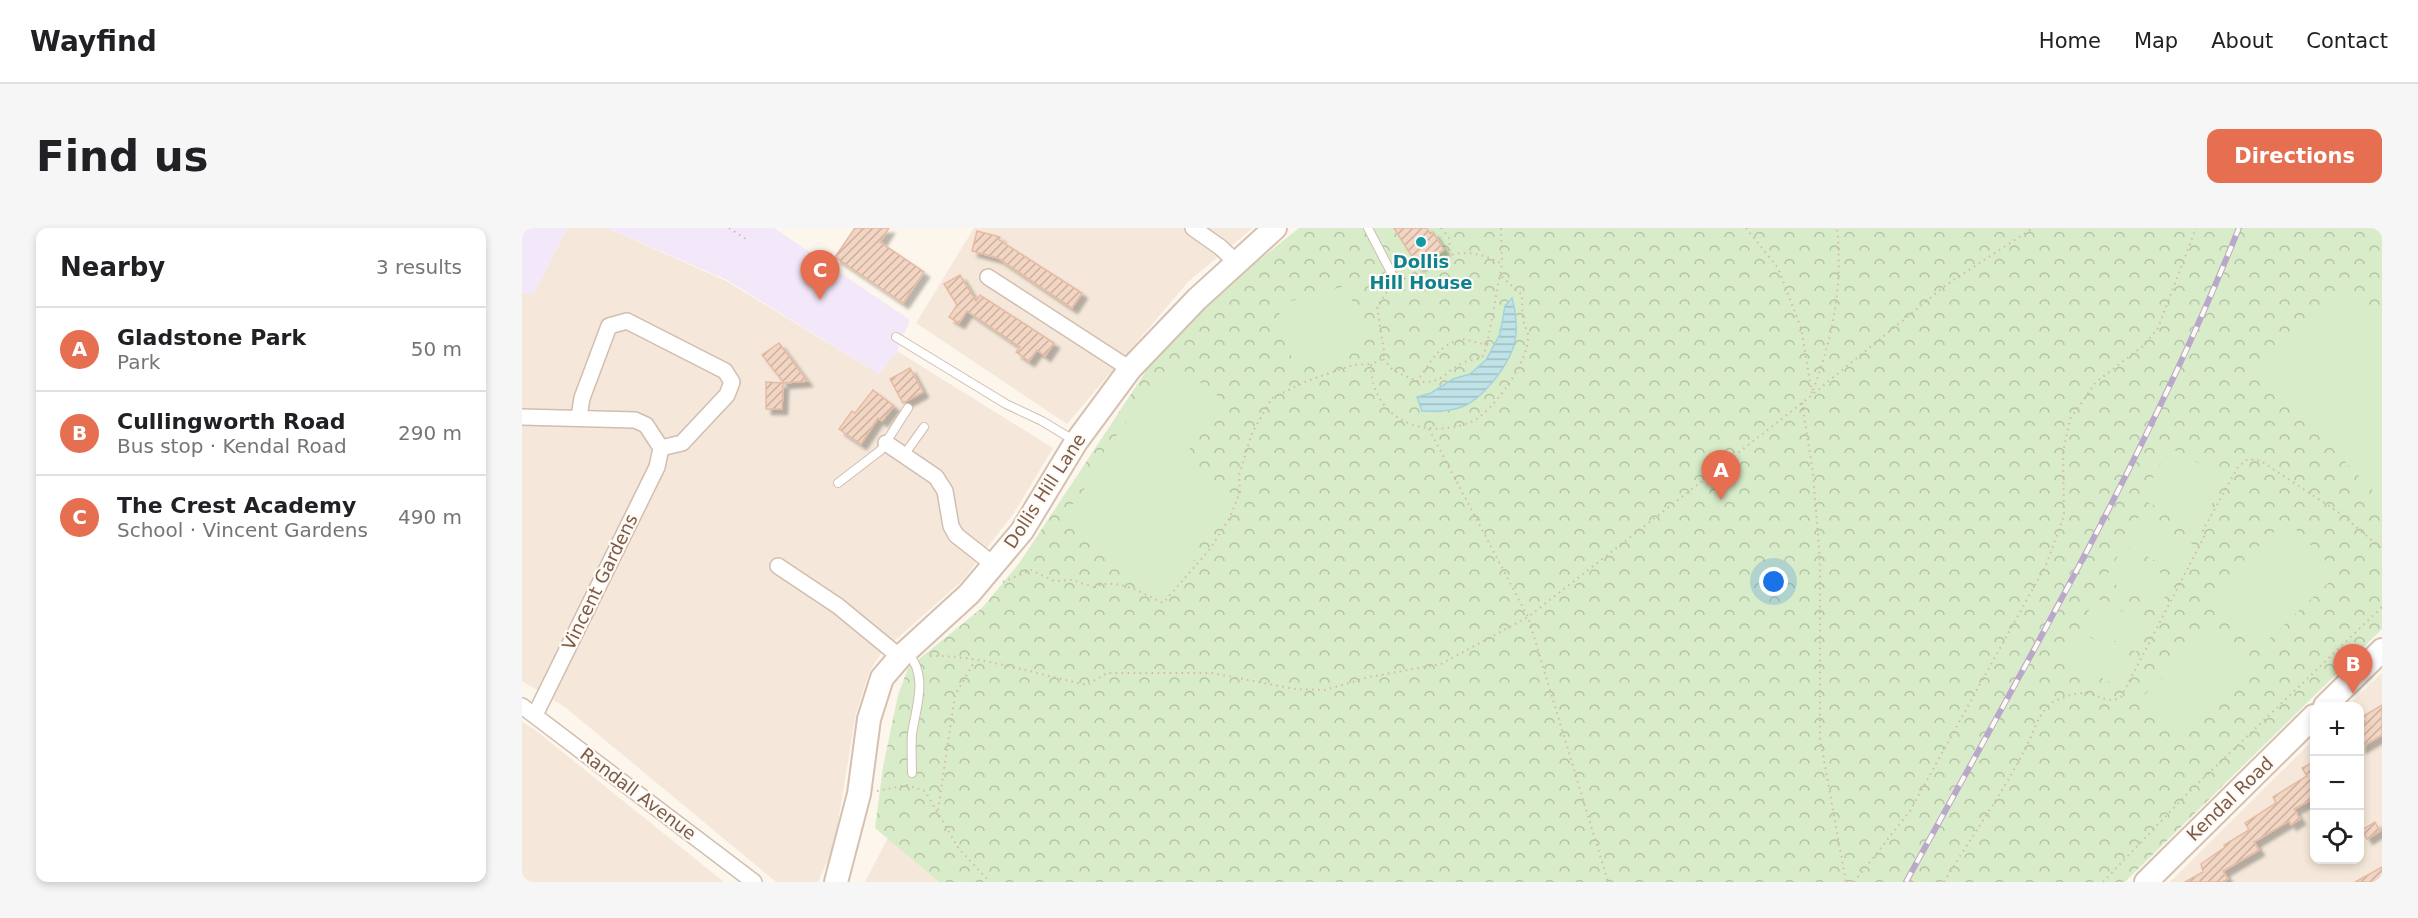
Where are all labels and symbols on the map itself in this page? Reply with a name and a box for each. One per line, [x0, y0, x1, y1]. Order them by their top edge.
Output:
marker: Dollis Hill House [1414, 235, 1428, 249]
pin: C [800, 250, 840, 300]
place label: Dollis Hill House [1369, 251, 1473, 293]
street label: Dollis Hill Lane [1000, 429, 1090, 552]
pin: A [1702, 450, 1740, 500]
street label: Vincent Gardens [557, 510, 642, 653]
your location [1759, 567, 1788, 596]
pin: B [2334, 644, 2372, 694]
street label: Randall Avenue [576, 743, 700, 844]
street label: Kendal Road [2182, 752, 2277, 845]

